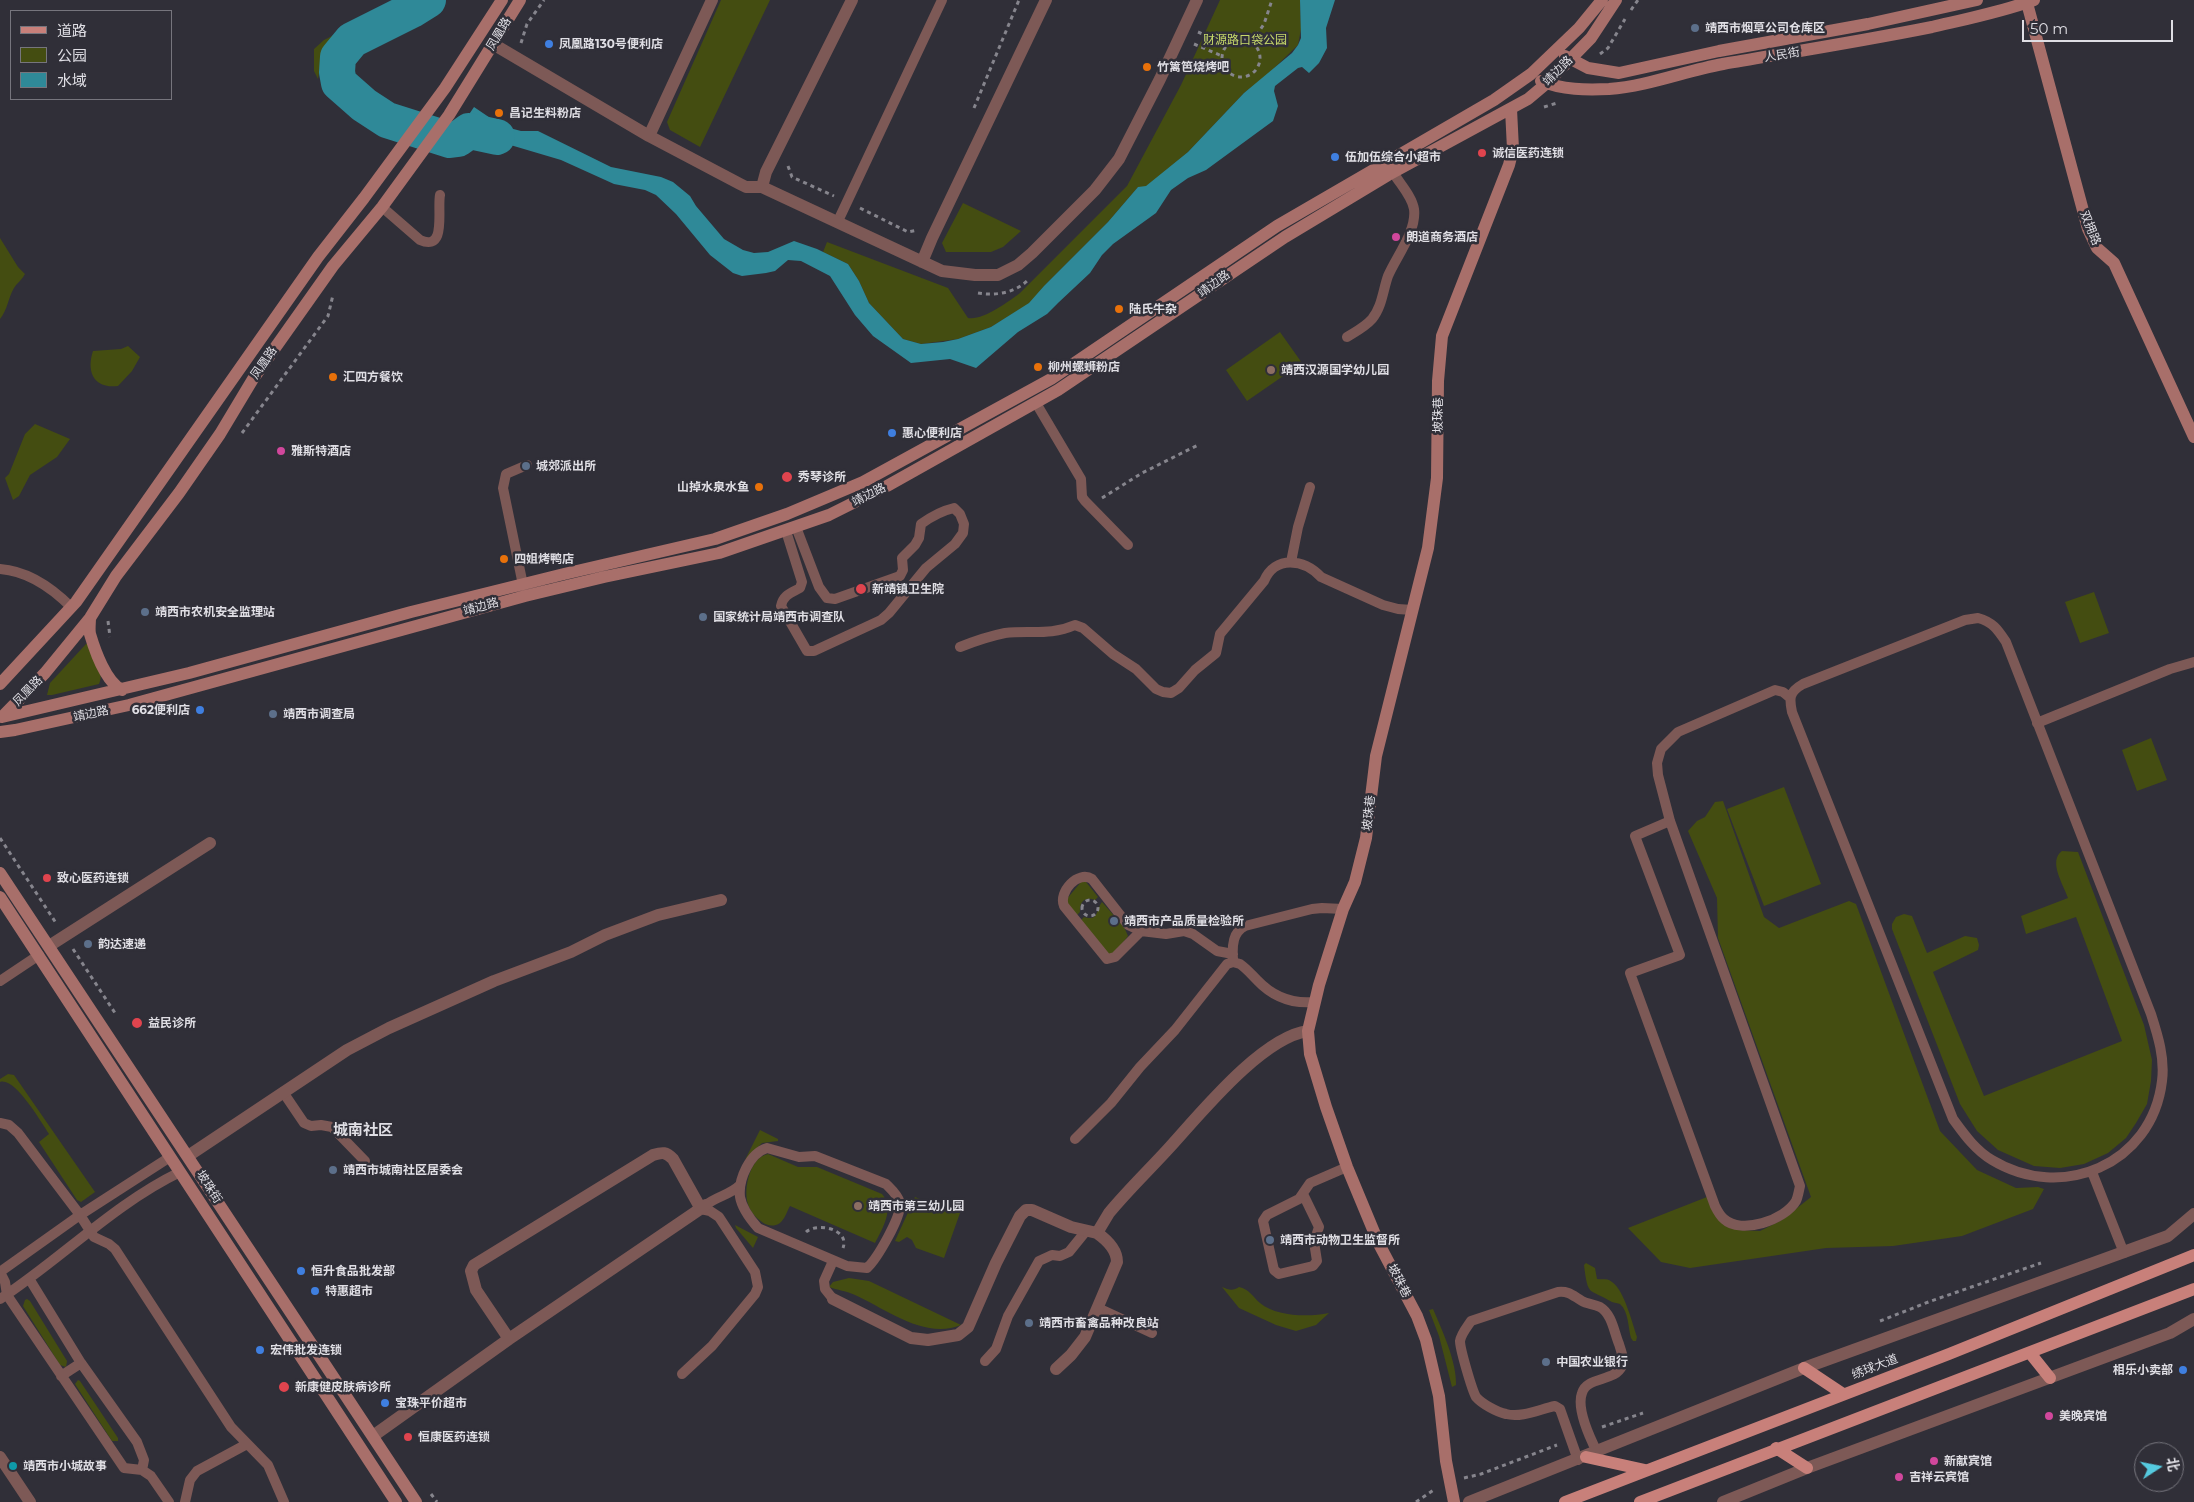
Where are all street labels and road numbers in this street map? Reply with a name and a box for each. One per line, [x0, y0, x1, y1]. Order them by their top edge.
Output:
street label: 凤凰路 [484, 15, 514, 53]
street label: 人民街 [1763, 45, 1801, 65]
street label: 靖边路 [1540, 53, 1576, 89]
street label: 双拥路 [2077, 209, 2103, 247]
street label: 靖边路 [1195, 268, 1233, 300]
street label: 凤凰路 [248, 344, 280, 382]
street label: 坡珠巷 [1431, 397, 1445, 433]
street label: 靖边路 [850, 480, 888, 510]
street label: 靖边路 [462, 595, 500, 619]
street label: 凤凰路 [10, 673, 46, 709]
street label: 靖边路 [72, 703, 110, 725]
street label: 坡珠巷 [1360, 794, 1378, 832]
street label: 坡珠街 [193, 1168, 225, 1206]
street label: 坡珠巷 [1384, 1262, 1414, 1300]
street label: 绣球大道 [1850, 1352, 1900, 1382]

